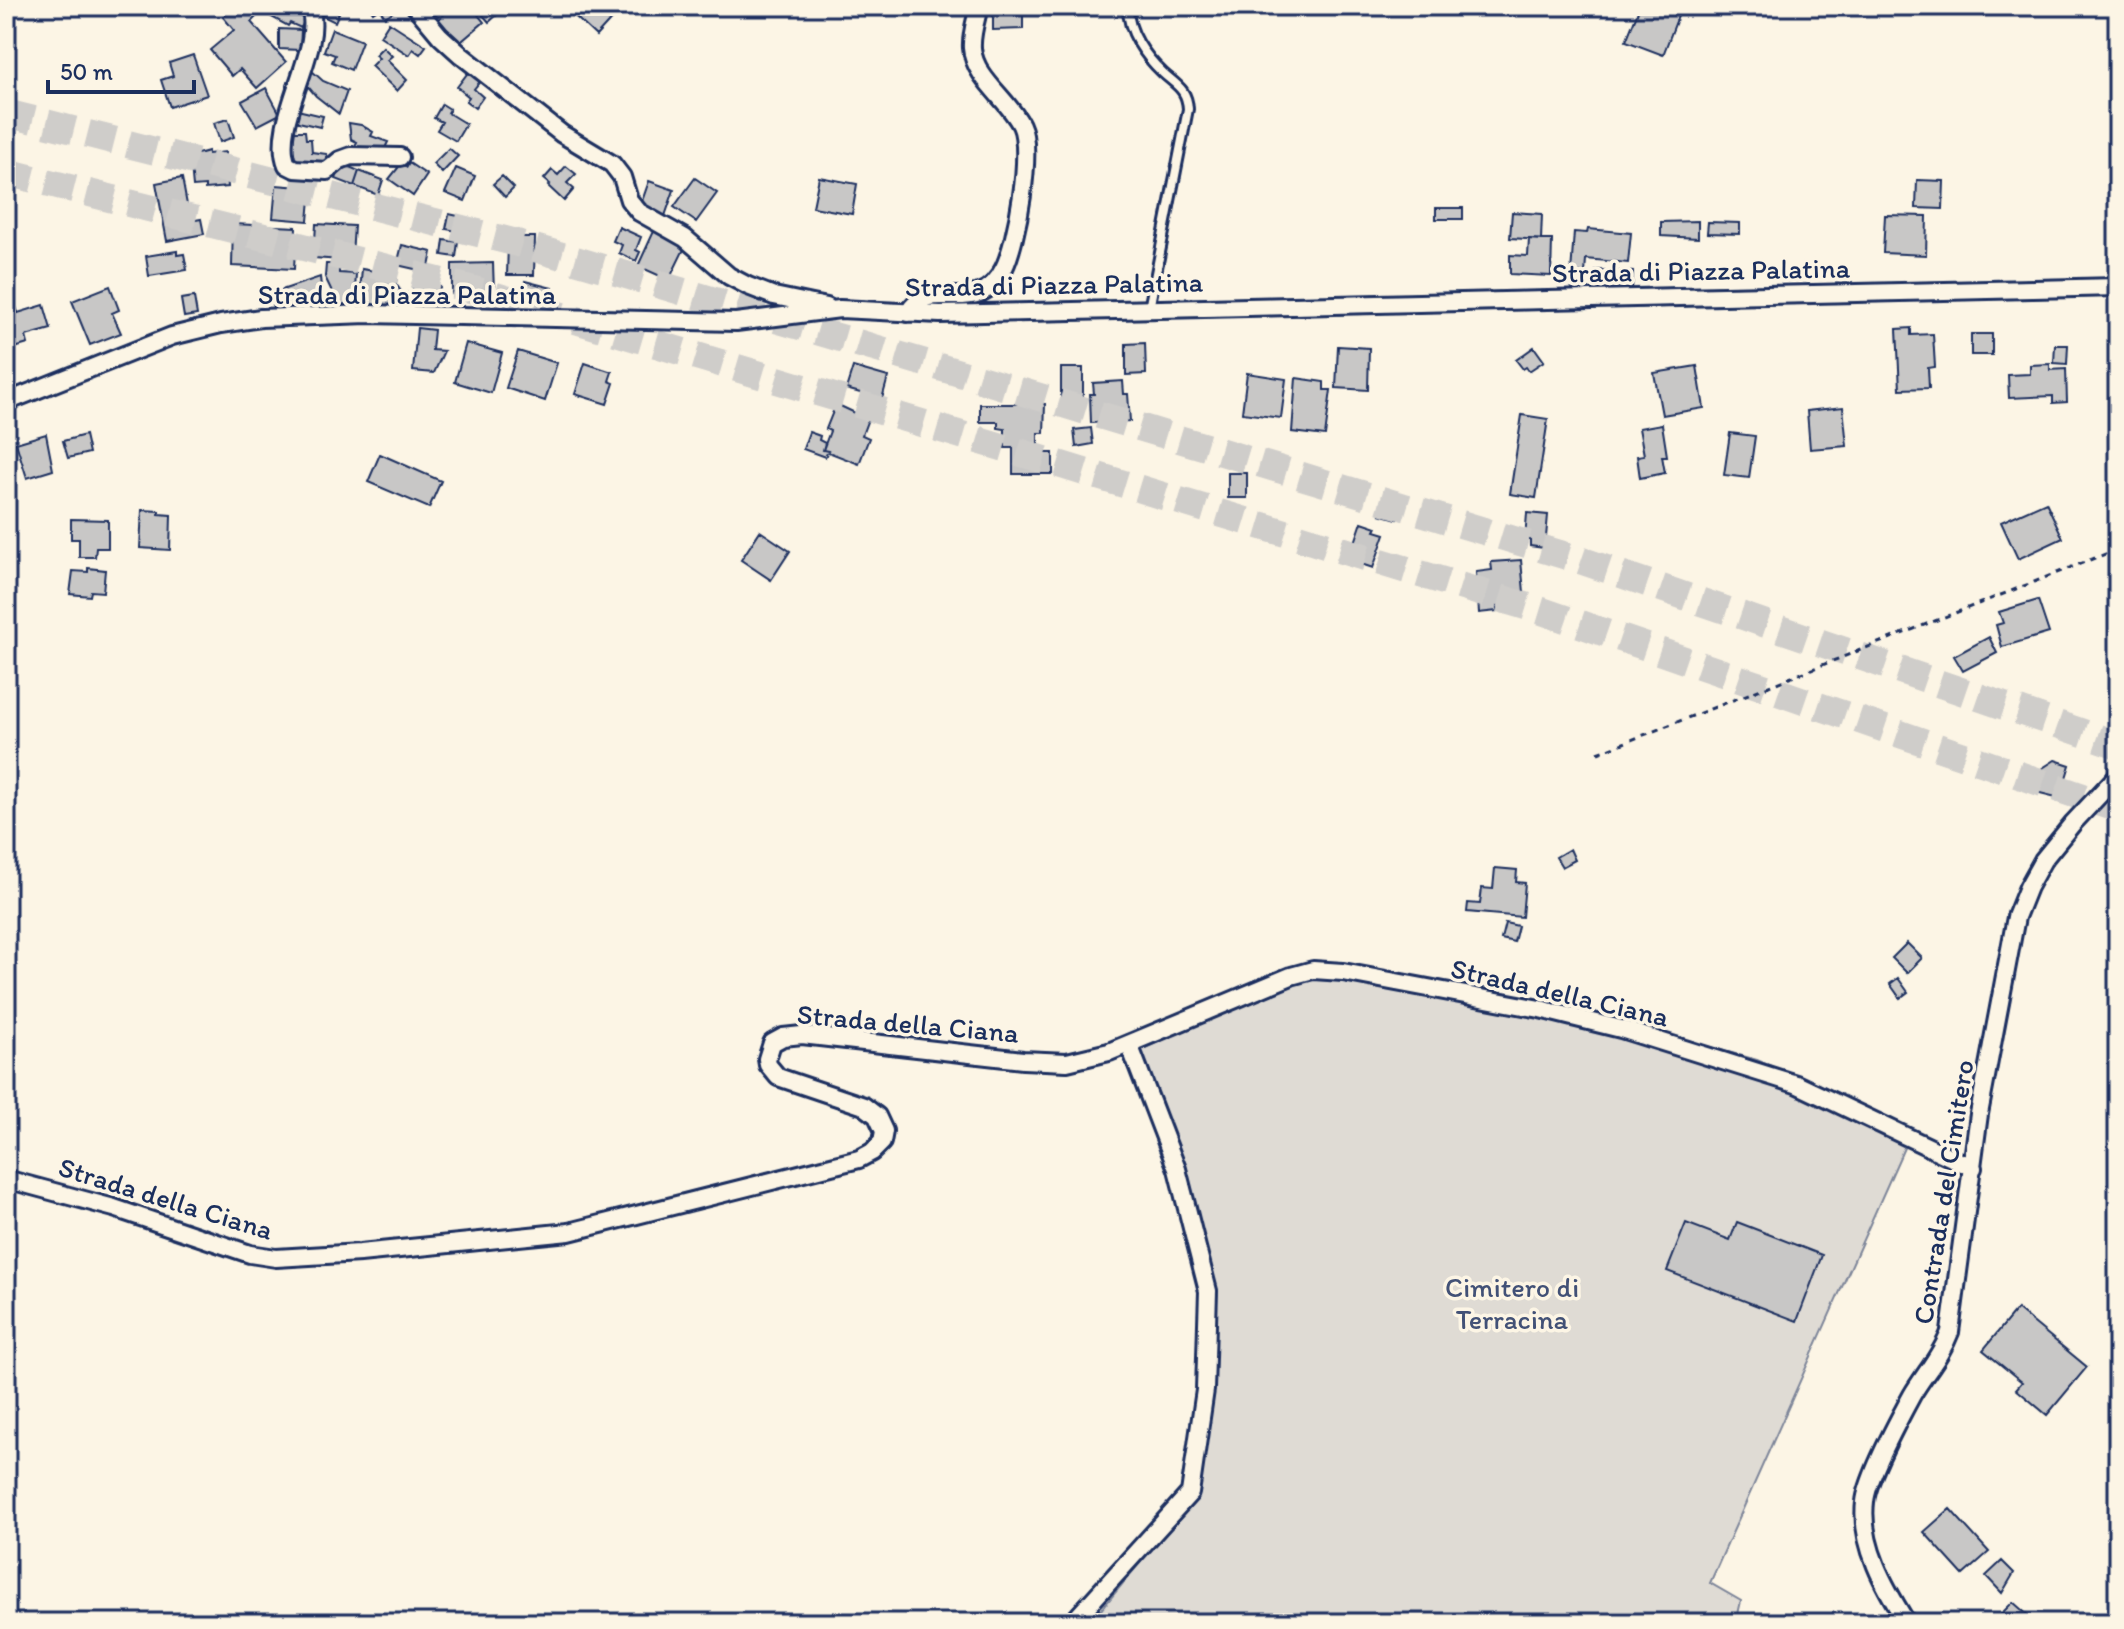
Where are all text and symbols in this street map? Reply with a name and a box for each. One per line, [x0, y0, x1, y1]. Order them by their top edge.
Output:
scale bar [48, 44, 194, 94]
text: 50 m [60, 57, 113, 86]
street label: Strada di Piazza Palatina [1551, 250, 1851, 290]
street label: Strada di Piazza Palatina [904, 264, 1204, 304]
street label: Strada di Piazza Palatina [258, 277, 557, 311]
street label: Strada della Ciana [1448, 950, 1673, 1034]
street label: Strada della Ciana [796, 996, 1021, 1050]
street label: Contrada del Cimitero [1905, 1057, 1981, 1327]
street label: Strada della Ciana [55, 1149, 278, 1247]
park label: Cimitero di Terracina [1445, 1270, 1579, 1336]

